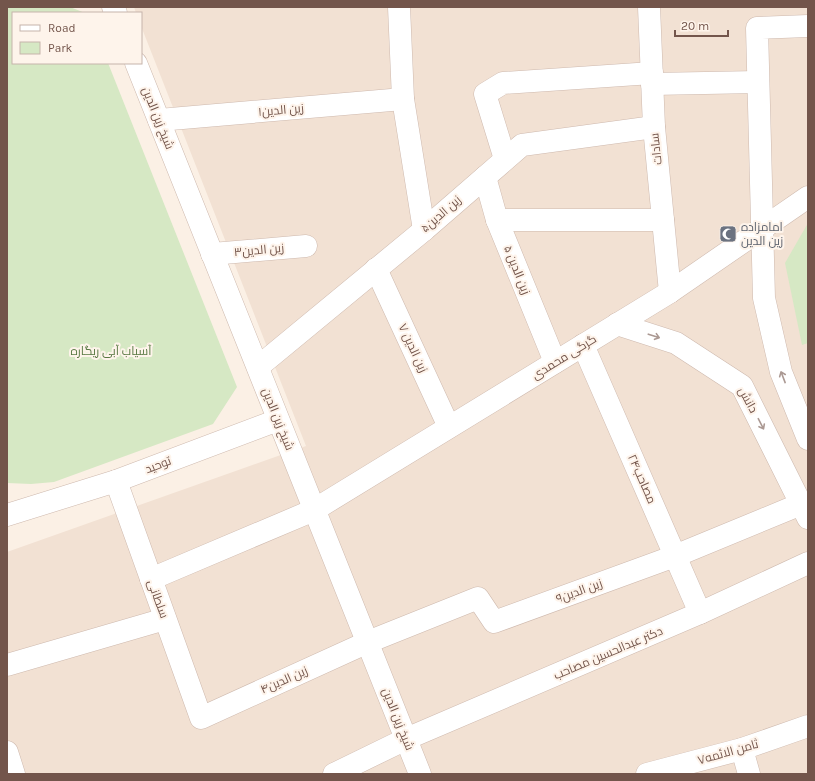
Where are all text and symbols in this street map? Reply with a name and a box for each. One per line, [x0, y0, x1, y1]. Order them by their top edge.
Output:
legend [12, 12, 142, 64]
scale bar [675, 12, 728, 38]
text: 20 m [681, 19, 709, 33]
text: Road [48, 21, 76, 35]
text: Park [48, 41, 73, 55]
street label: شیخ زین الدین [138, 85, 177, 152]
street label: زین الدین۱ [258, 101, 304, 119]
street label: سادات [647, 132, 665, 166]
street label: زین الدین۵ [418, 193, 464, 235]
place label: امامزاده زین الدین [741, 220, 783, 248]
mosque icon: امامزاده زین الدین [718, 224, 738, 244]
street label: زین الدین۳ [233, 241, 285, 259]
street label: زین الدین ۵ [501, 243, 533, 297]
street label: زین الدین ۷ [396, 321, 430, 375]
street label: گرگی محمدی [529, 332, 599, 382]
one-way arrow [647, 333, 660, 340]
park label: آسیاب آبی ریگاره [70, 344, 152, 358]
one-way arrow [779, 371, 787, 383]
street label: دانش [735, 385, 761, 415]
street label: شیخ زین الدین [258, 386, 297, 453]
one-way arrow [758, 418, 765, 430]
street label: مصاحب۲۴ [625, 452, 659, 506]
street label: توحید [143, 453, 174, 476]
street label: زین الدین۹ [554, 576, 604, 606]
street label: سلطانی [145, 578, 171, 620]
street label: دکتر عبدالحسین مصاحب [551, 624, 665, 682]
street label: زین الدین۴ [258, 663, 310, 697]
street label: شیخ زین الدین [378, 686, 417, 753]
street label: ثامن الا‌ئمه۷ [696, 736, 761, 767]

